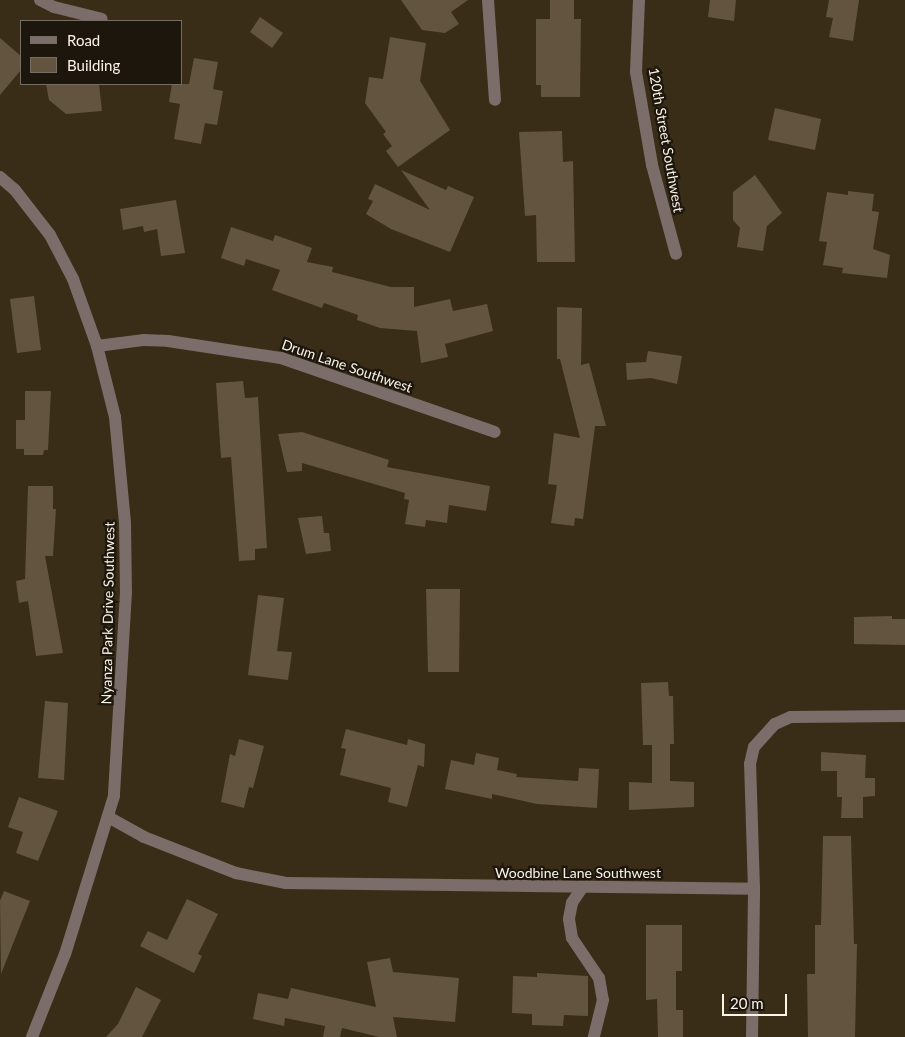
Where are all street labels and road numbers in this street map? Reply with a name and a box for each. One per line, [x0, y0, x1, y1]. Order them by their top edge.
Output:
street label: 120th Street Southwest [645, 66, 687, 214]
street label: Drum Lane Southwest [280, 336, 414, 396]
street label: Nyanza Park Drive Southwest [98, 522, 118, 704]
street label: Woodbine Lane Southwest [495, 865, 661, 881]

